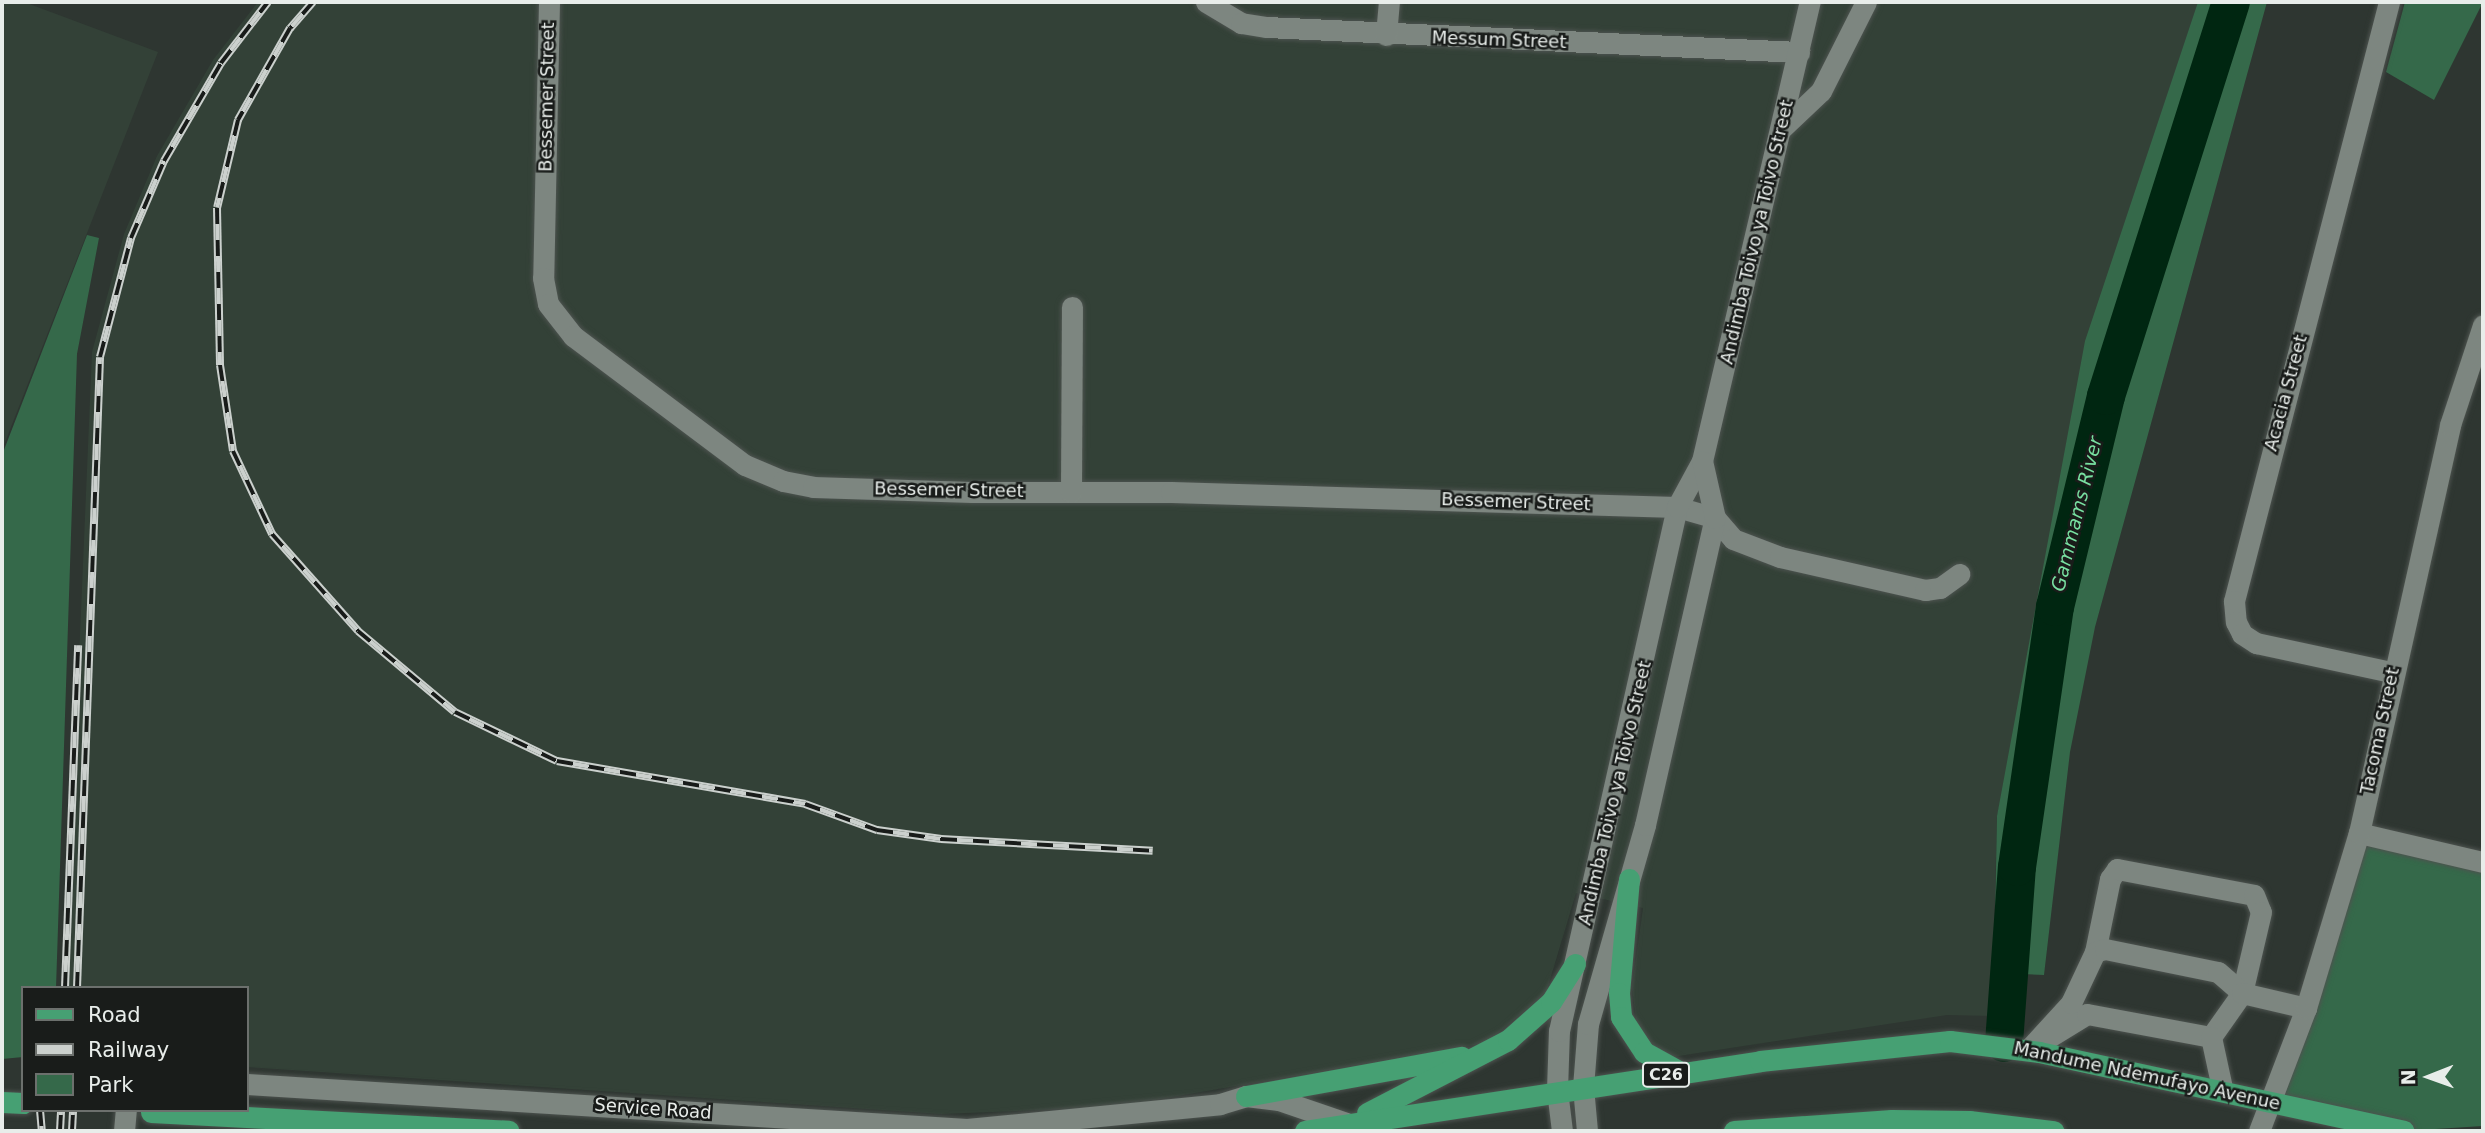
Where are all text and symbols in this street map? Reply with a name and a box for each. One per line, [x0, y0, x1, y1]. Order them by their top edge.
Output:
street label: Bessemer Street [535, 22, 559, 172]
street label: Messum Street [1431, 27, 1567, 53]
street label: Andimba Toivo ya Toivo Street [1716, 98, 1798, 366]
street label: Acacia Street [2260, 333, 2312, 453]
water label: Gammams River [2047, 434, 2107, 594]
street label: Bessemer Street [874, 478, 1024, 502]
street label: Bessemer Street [1441, 489, 1591, 515]
street label: Andimba Toivo ya Toivo Street [1574, 659, 1656, 927]
street label: Tacoma Street [2356, 666, 2404, 796]
legend [21, 986, 248, 1112]
text: Road [88, 1003, 141, 1027]
street label: Mandume Ndemufayo Avenue [2012, 1037, 2282, 1115]
text: Railway [88, 1038, 169, 1062]
north arrow [2394, 1042, 2464, 1112]
road number: C26 [1642, 1063, 1690, 1088]
text: N [2397, 1069, 2419, 1086]
text: Park [88, 1073, 133, 1097]
street label: Service Road [594, 1094, 712, 1124]

